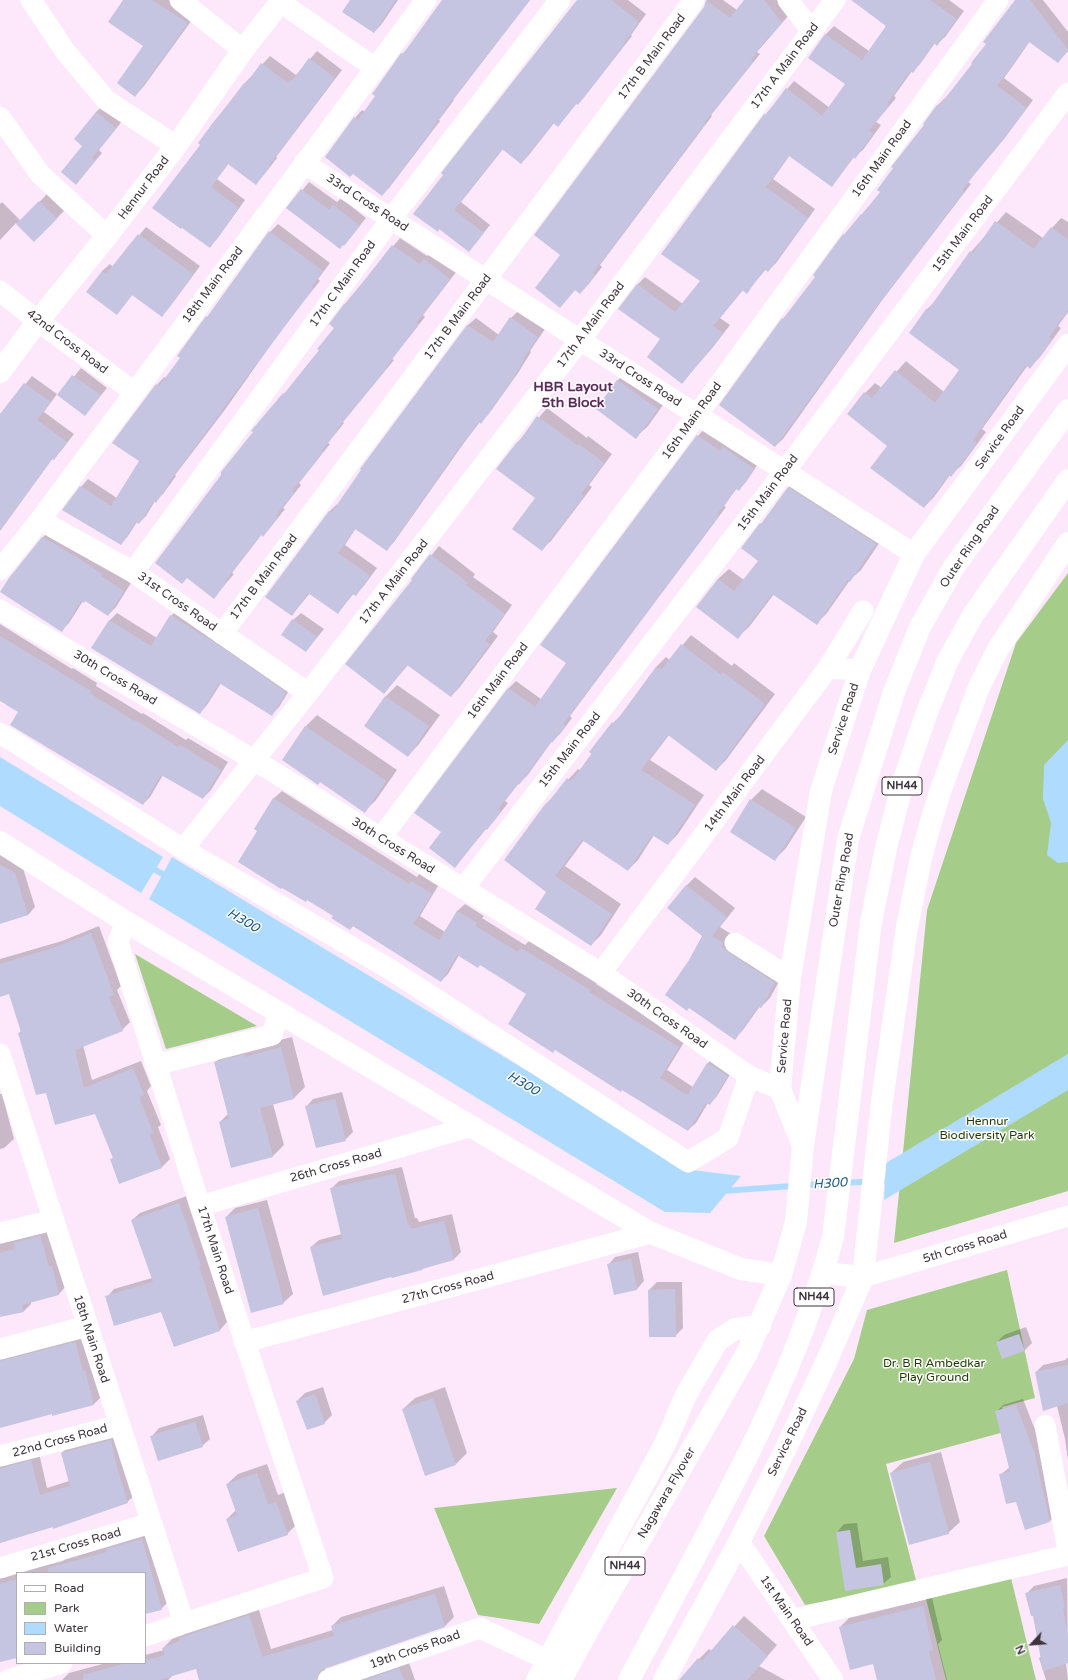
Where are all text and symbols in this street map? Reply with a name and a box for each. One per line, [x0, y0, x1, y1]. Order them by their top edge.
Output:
street label: 17th B Main Road [615, 11, 689, 103]
street label: 17th A Main Road [748, 20, 822, 112]
street label: 16th Main Road [849, 118, 915, 200]
street label: Hennur Road [116, 154, 172, 222]
street label: 33rd Cross Road [323, 171, 411, 235]
street label: 15th Main Road [930, 193, 996, 275]
street label: 17th C Main Road [307, 238, 379, 330]
street label: 18th Main Road [180, 244, 246, 326]
street label: 17th B Main Road [421, 271, 495, 363]
street label: 17th A Main Road [554, 279, 628, 371]
street label: 42nd Cross Road [24, 307, 110, 377]
street label: 33rd Cross Road [596, 346, 684, 410]
district label: HBR Layout 5th Block [533, 379, 613, 412]
street label: 16th Main Road [659, 380, 725, 462]
street label: Service Road [972, 404, 1028, 472]
street label: 15th Main Road [735, 452, 801, 534]
street label: Outer Ring Road [937, 503, 1003, 591]
street label: 17th B Main Road [227, 531, 301, 623]
street label: 17th A Main Road [356, 537, 432, 627]
street label: 31st Cross Road [135, 569, 219, 635]
street label: 16th Main Road [465, 640, 531, 722]
street label: 30th Cross Road [71, 647, 159, 709]
street label: Service Road [826, 681, 862, 757]
street label: 15th Main Road [536, 709, 604, 791]
street label: 14th Main Road [702, 753, 768, 835]
road number: NH44 [882, 777, 922, 795]
street label: 30th Cross Road [349, 815, 437, 877]
street label: Outer Ring Road [827, 832, 857, 928]
water label: H300 [224, 906, 262, 936]
street label: 30th Cross Road [624, 986, 710, 1052]
street label: Service Road [775, 998, 795, 1074]
water label: H300 [504, 1069, 542, 1099]
park label: Hennur Biodiversity Park [939, 1115, 1035, 1143]
street label: 26th Cross Road [288, 1146, 384, 1186]
water label: H300 [812, 1175, 848, 1193]
street label: 17th Main Road [194, 1204, 236, 1296]
street label: 5th Cross Road [921, 1227, 1009, 1267]
street label: 27th Cross Road [400, 1269, 496, 1307]
road number: NH44 [794, 1288, 834, 1306]
street label: 18th Main Road [70, 1293, 112, 1385]
park label: Dr. B R Ambedkar Play Ground [883, 1357, 985, 1385]
street label: Service Road [765, 1405, 811, 1479]
street label: 22nd Cross Road [11, 1421, 109, 1461]
street label: Nagawara Flyover [635, 1445, 699, 1541]
street label: 21st Cross Road [29, 1525, 123, 1565]
road number: NH44 [605, 1557, 645, 1575]
legend [16, 1572, 146, 1664]
street label: 1st Main Road [756, 1573, 816, 1649]
text: Road [54, 1581, 84, 1595]
text: Park [54, 1601, 80, 1615]
text: Water [54, 1621, 88, 1635]
north arrow [1012, 1624, 1052, 1664]
street label: 19th Cross Road [368, 1628, 462, 1672]
text: Building [54, 1641, 101, 1655]
text: N [1013, 1643, 1029, 1656]

